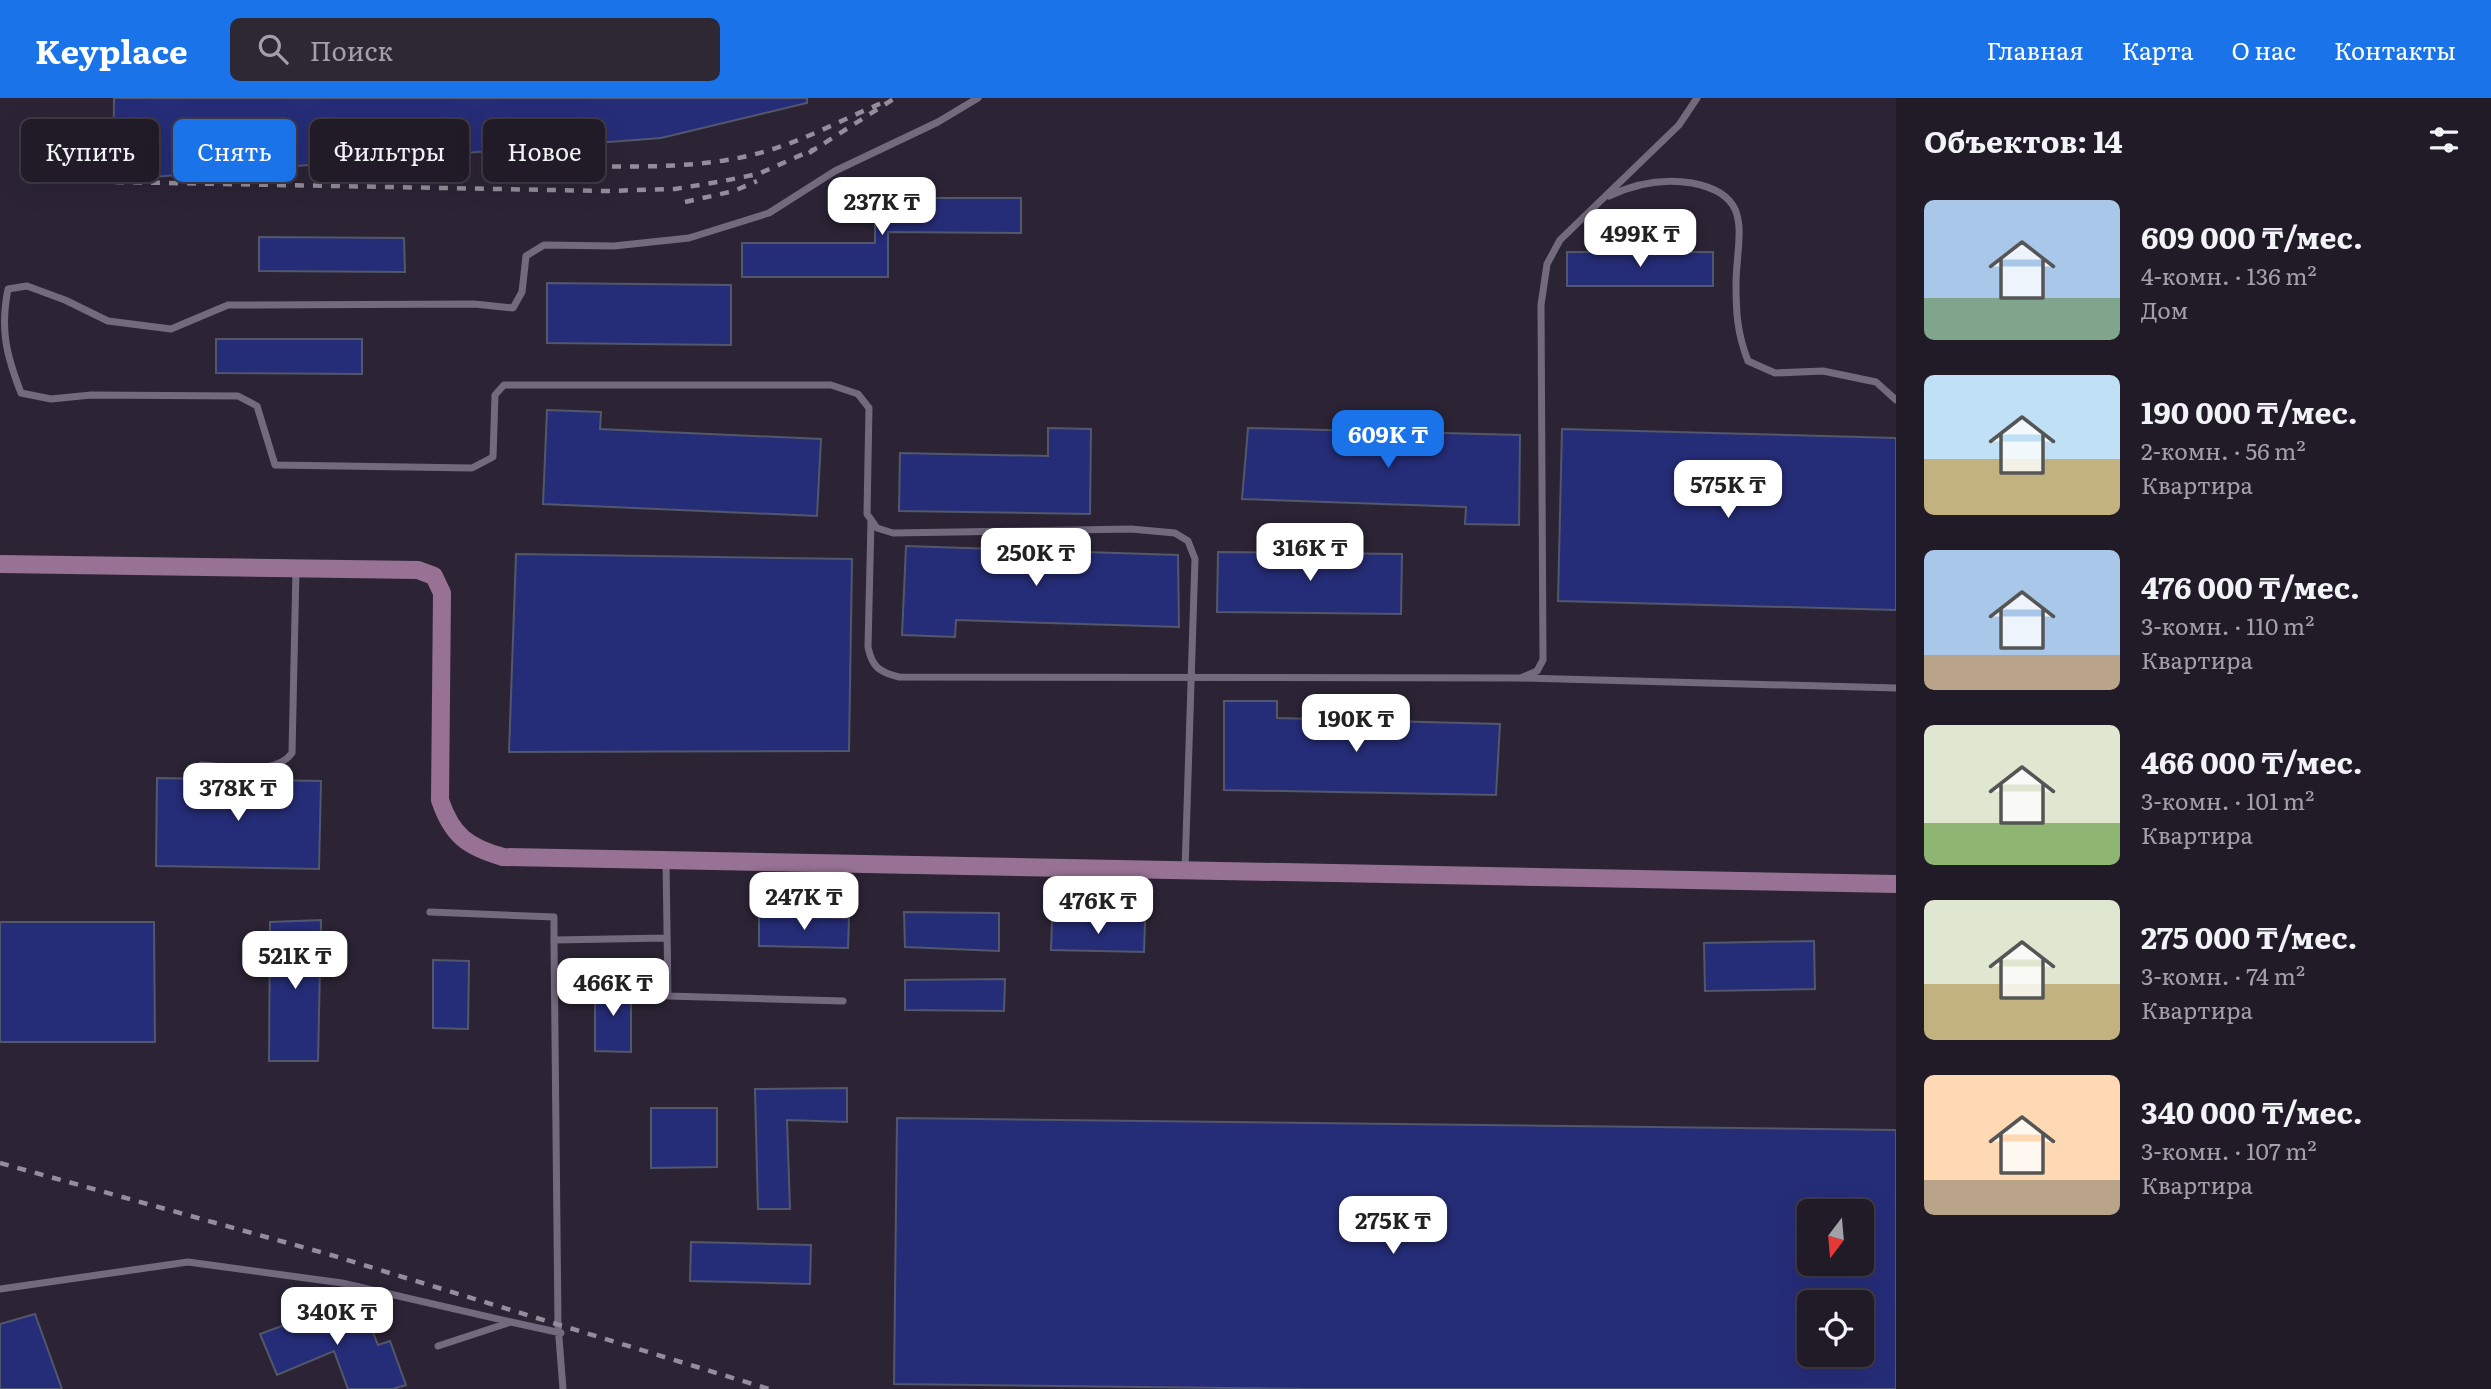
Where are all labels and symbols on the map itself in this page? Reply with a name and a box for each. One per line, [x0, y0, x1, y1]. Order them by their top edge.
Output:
pin: 237K ₸ [825, 178, 939, 237]
pin: 499K ₸ [1583, 209, 1697, 269]
pin: 609K ₸ [1331, 410, 1445, 470]
pin: 575K ₸ [1671, 460, 1785, 520]
pin: 316K ₸ [1253, 524, 1367, 583]
pin: 250K ₸ [979, 528, 1093, 588]
pin: 190K ₸ [1299, 694, 1413, 754]
pin: 378K ₸ [181, 764, 295, 823]
pin: 247K ₸ [747, 872, 861, 932]
pin: 476K ₸ [1041, 876, 1155, 936]
pin: 521K ₸ [238, 932, 352, 991]
pin: 466K ₸ [556, 958, 670, 1018]
pin: 275K ₸ [1336, 1196, 1450, 1256]
north arrow [1797, 1199, 1874, 1276]
pin: 340K ₸ [280, 1288, 394, 1347]

